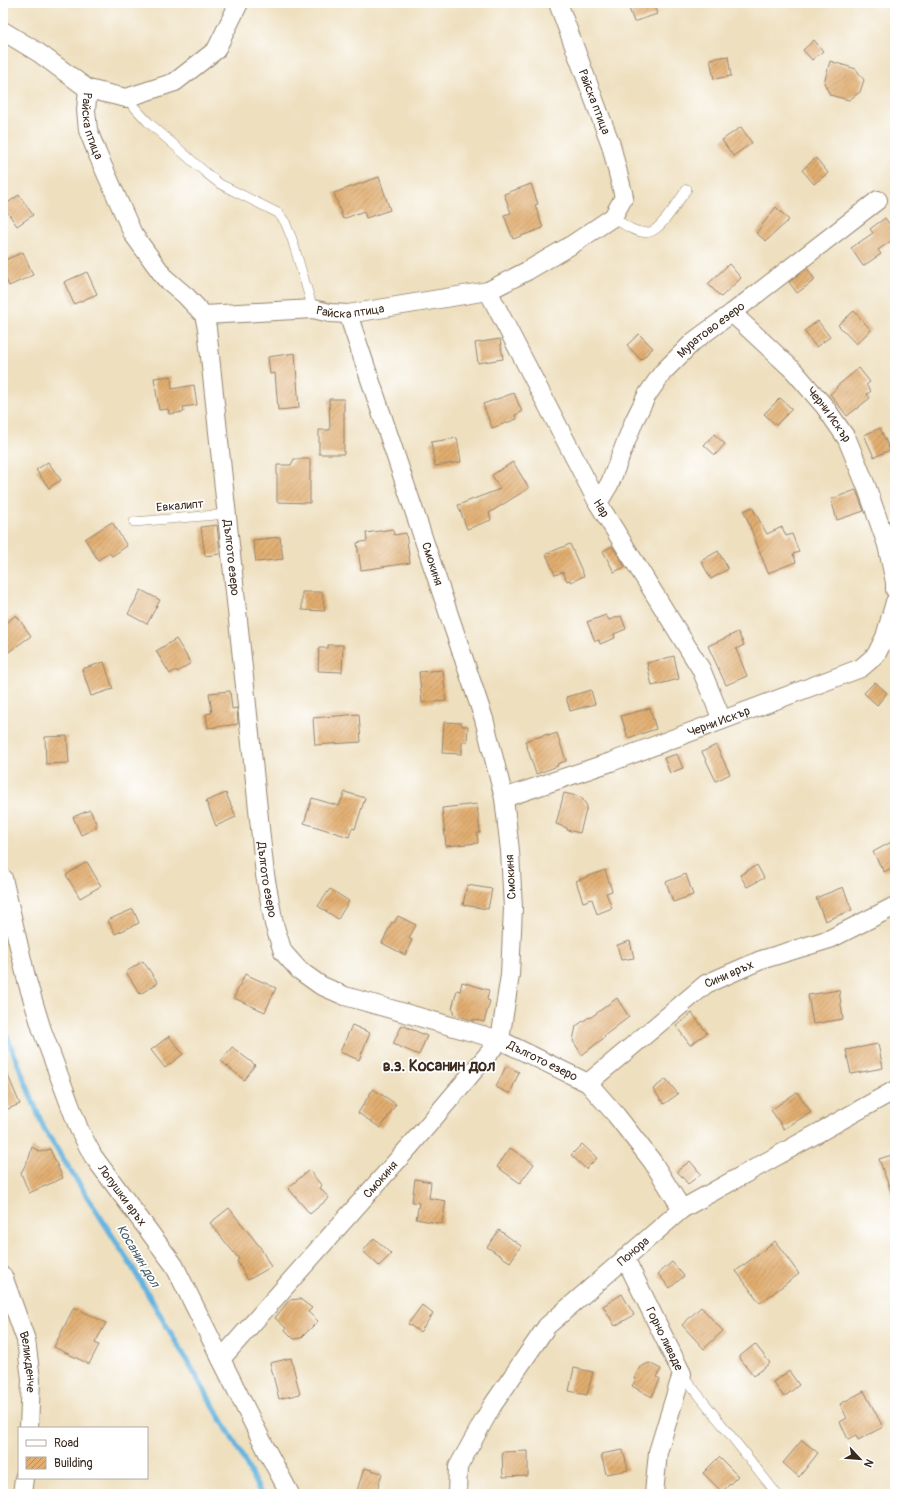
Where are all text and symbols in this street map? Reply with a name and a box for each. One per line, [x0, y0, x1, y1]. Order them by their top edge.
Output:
street label: Райска птица [575, 67, 613, 137]
street label: Райска птица [79, 92, 107, 162]
street label: Муратово езеро [674, 298, 748, 361]
street label: Райска птица [315, 301, 386, 322]
street label: Черни Искър [804, 384, 855, 446]
street label: Евкалипт [156, 496, 204, 516]
street label: Нар [590, 496, 613, 520]
street label: Дългото езеро [220, 518, 243, 597]
street label: Смокиня [418, 540, 446, 588]
street label: Черни Искър [686, 703, 752, 740]
street label: Дългото езеро [254, 840, 280, 919]
street label: Смокиня [502, 854, 520, 900]
street label: Сини връх [702, 957, 756, 991]
street label: Дългото езеро [504, 1037, 581, 1084]
district label: в.з. Косанин дол [383, 1056, 495, 1076]
street label: Смокиня [360, 1157, 401, 1201]
street label: Лопушки връх [94, 1161, 150, 1229]
water label: Косанин дол [113, 1222, 164, 1291]
street label: Понора [614, 1233, 653, 1269]
street label: Горно ливаде [643, 1304, 687, 1373]
street label: Великденче [16, 1329, 39, 1393]
legend [18, 1427, 148, 1479]
text: Road [54, 1436, 79, 1451]
north arrow [840, 1439, 880, 1479]
text: Building [54, 1456, 93, 1471]
text: N [861, 1457, 876, 1470]

